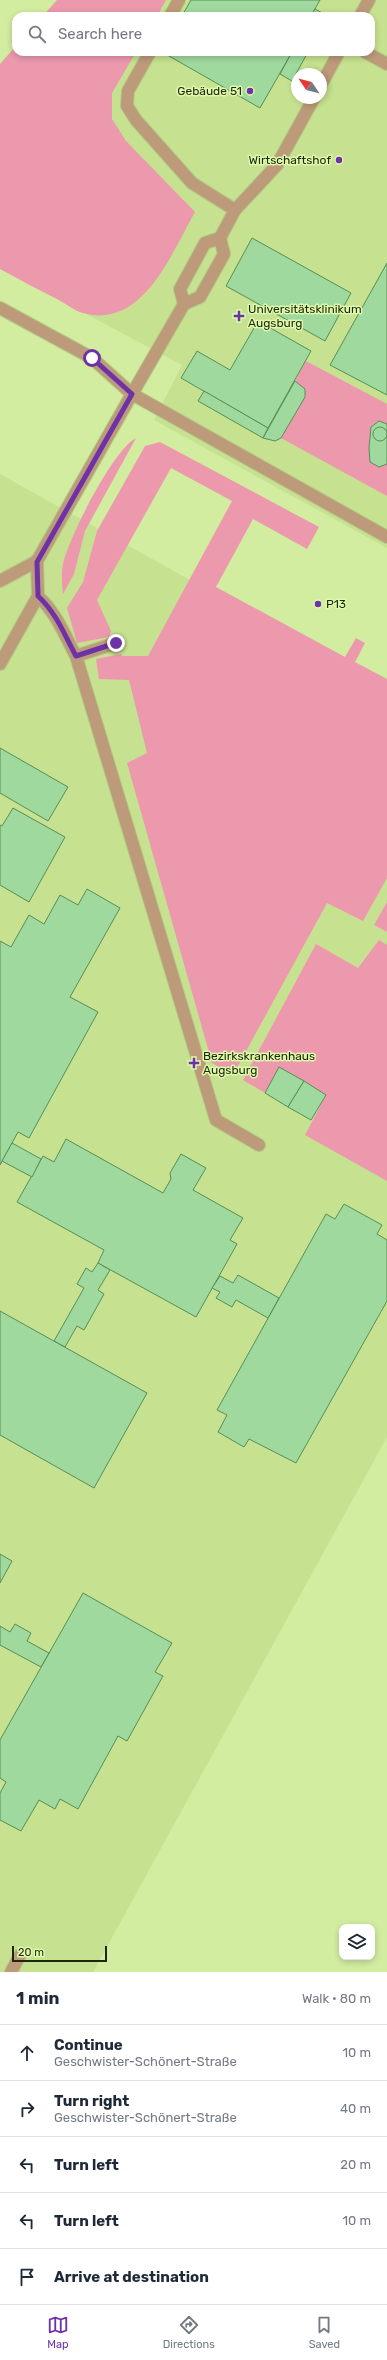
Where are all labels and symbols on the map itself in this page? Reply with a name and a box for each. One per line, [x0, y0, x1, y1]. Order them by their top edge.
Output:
north arrow [291, 68, 327, 104]
place label: Gebäude 51 [177, 84, 242, 98]
marker: Gebäude 51 [245, 86, 255, 96]
place label: Wirtschaftshof [248, 153, 331, 167]
marker: Wirtschaftshof [334, 155, 344, 165]
place label: Universitätsklinikum Augsburg [248, 302, 362, 330]
marker: Universitätsklinikum Augsburg [233, 310, 245, 322]
route start [83, 349, 101, 367]
place label: P13 [326, 597, 346, 611]
marker: P13 [313, 599, 323, 609]
route end [107, 634, 125, 652]
place label: Bezirkskrankenhaus Augsburg [203, 1049, 315, 1077]
marker: Bezirkskrankenhaus Augsburg [188, 1057, 200, 1069]
scale bar [12, 1944, 107, 1963]

